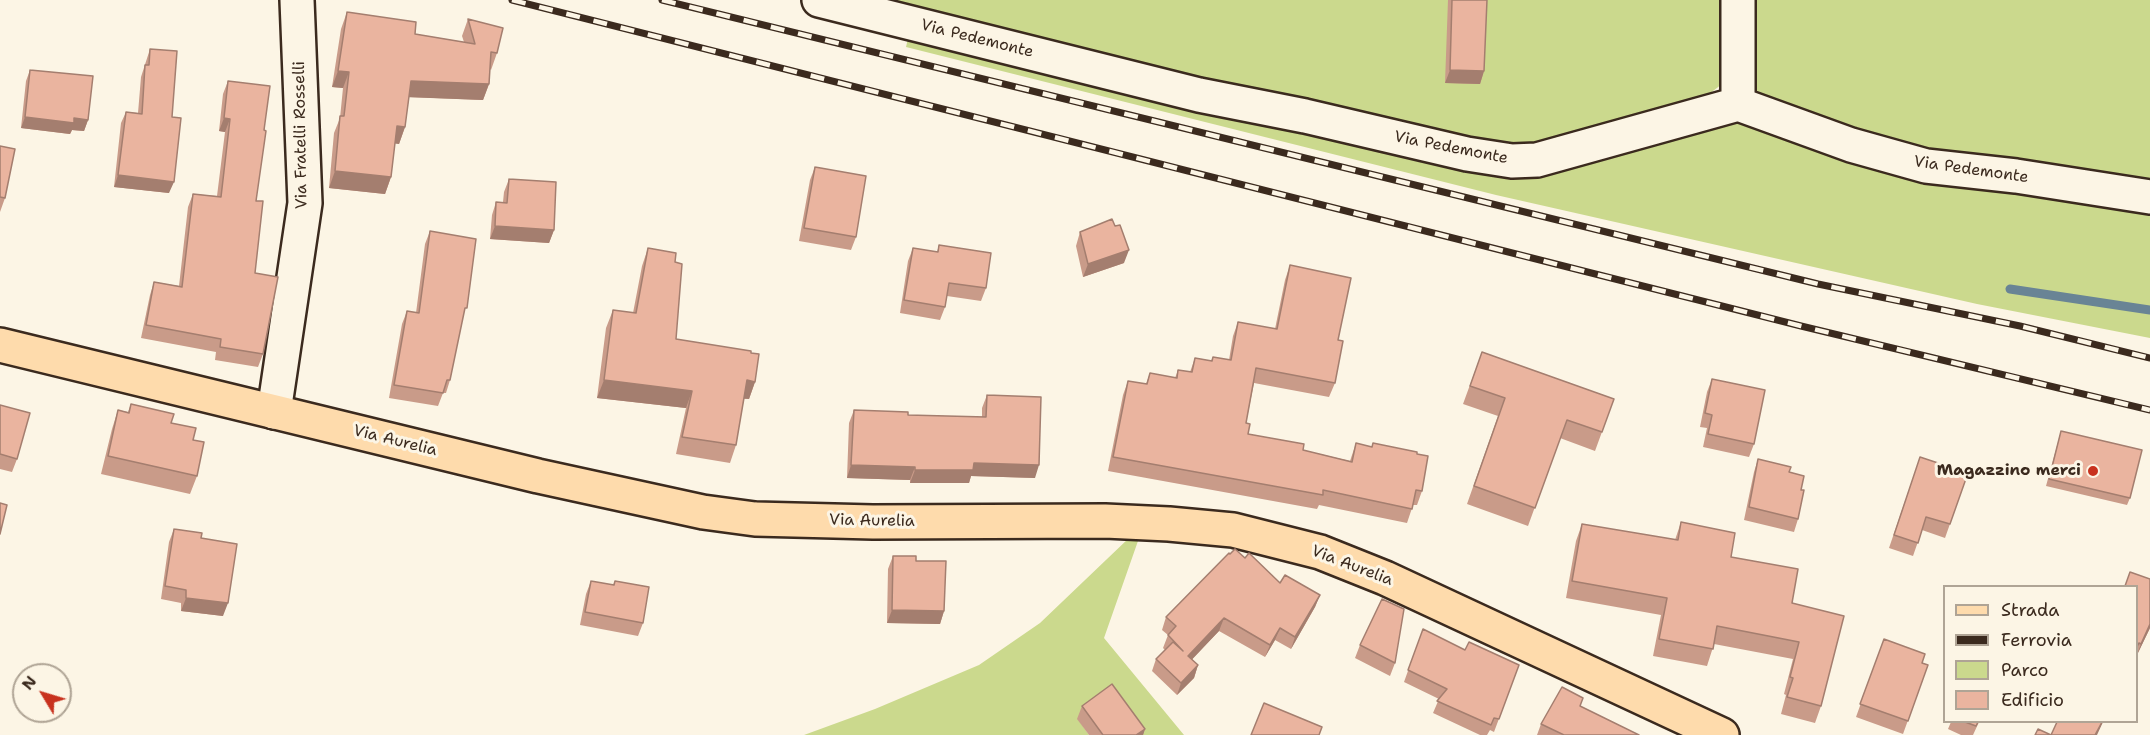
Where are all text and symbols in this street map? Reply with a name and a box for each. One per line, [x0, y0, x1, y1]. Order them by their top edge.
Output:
street label: Via Pedemonte [919, 16, 1035, 62]
street label: Via Fratelli Rosselli [290, 61, 312, 209]
street label: Via Pedemonte [1392, 128, 1510, 168]
street label: Via Pedemonte [1912, 152, 2030, 188]
street label: Via Aurelia [351, 421, 439, 461]
place label: Magazzino merci [1937, 461, 2081, 481]
marker: Magazzino merci [2086, 464, 2100, 478]
street label: Via Aurelia [829, 511, 915, 531]
street label: Via Aurelia [1309, 542, 1395, 590]
legend [1943, 585, 2138, 723]
text: Strada [2001, 598, 2060, 622]
text: Ferrovia [2001, 628, 2072, 652]
text: Parco [2001, 658, 2049, 682]
north arrow [12, 663, 72, 723]
text: N [17, 671, 41, 694]
text: Edificio [2001, 688, 2064, 712]

